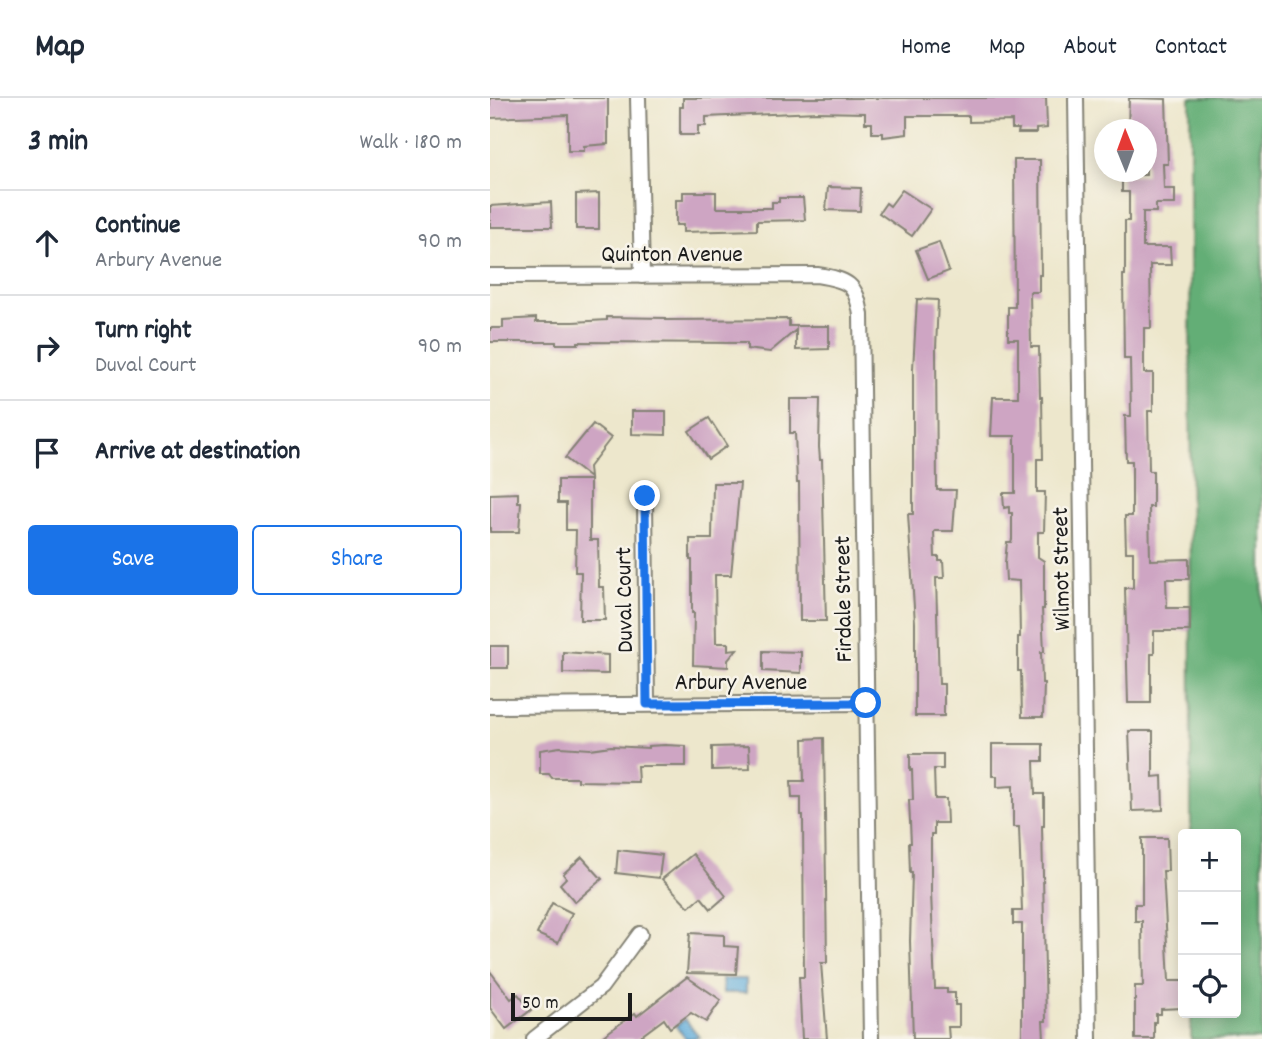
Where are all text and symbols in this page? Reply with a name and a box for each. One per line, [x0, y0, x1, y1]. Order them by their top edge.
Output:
text: Map [35, 25, 85, 72]
text: Home [901, 31, 951, 65]
text: Map [989, 31, 1025, 65]
text: About [1063, 31, 1117, 65]
text: Contact [1155, 31, 1227, 65]
north arrow [1094, 119, 1157, 182]
text: 3 min [28, 122, 88, 165]
text: Walk · 180 m [359, 127, 462, 160]
text: Continue [95, 208, 180, 245]
icon: ahead [28, 224, 66, 262]
text: 90 m [418, 226, 462, 259]
street label: Quinton Avenue [601, 239, 743, 273]
text: Arbury Avenue [95, 245, 222, 278]
text: Turn right [95, 313, 192, 350]
icon: right [28, 329, 66, 367]
text: 90 m [418, 331, 462, 364]
text: Duval Court [95, 350, 196, 383]
icon: arrive [28, 434, 66, 472]
text: Arrive at destination [95, 434, 300, 471]
route end [629, 480, 660, 511]
street label: Wilmot Street [1045, 507, 1081, 631]
button: Save [28, 525, 238, 595]
button: Share [252, 525, 462, 595]
street label: Firdale Street [827, 535, 863, 663]
street label: Duval Court [608, 547, 644, 653]
street label: Arbury Avenue [675, 667, 807, 701]
route start [850, 687, 881, 718]
map controls [1178, 829, 1241, 1018]
button: + [1178, 829, 1241, 892]
button: − [1178, 892, 1241, 955]
button: locate [1178, 955, 1241, 1018]
scale bar [511, 990, 632, 1022]
text: 50 m [522, 991, 559, 1018]

